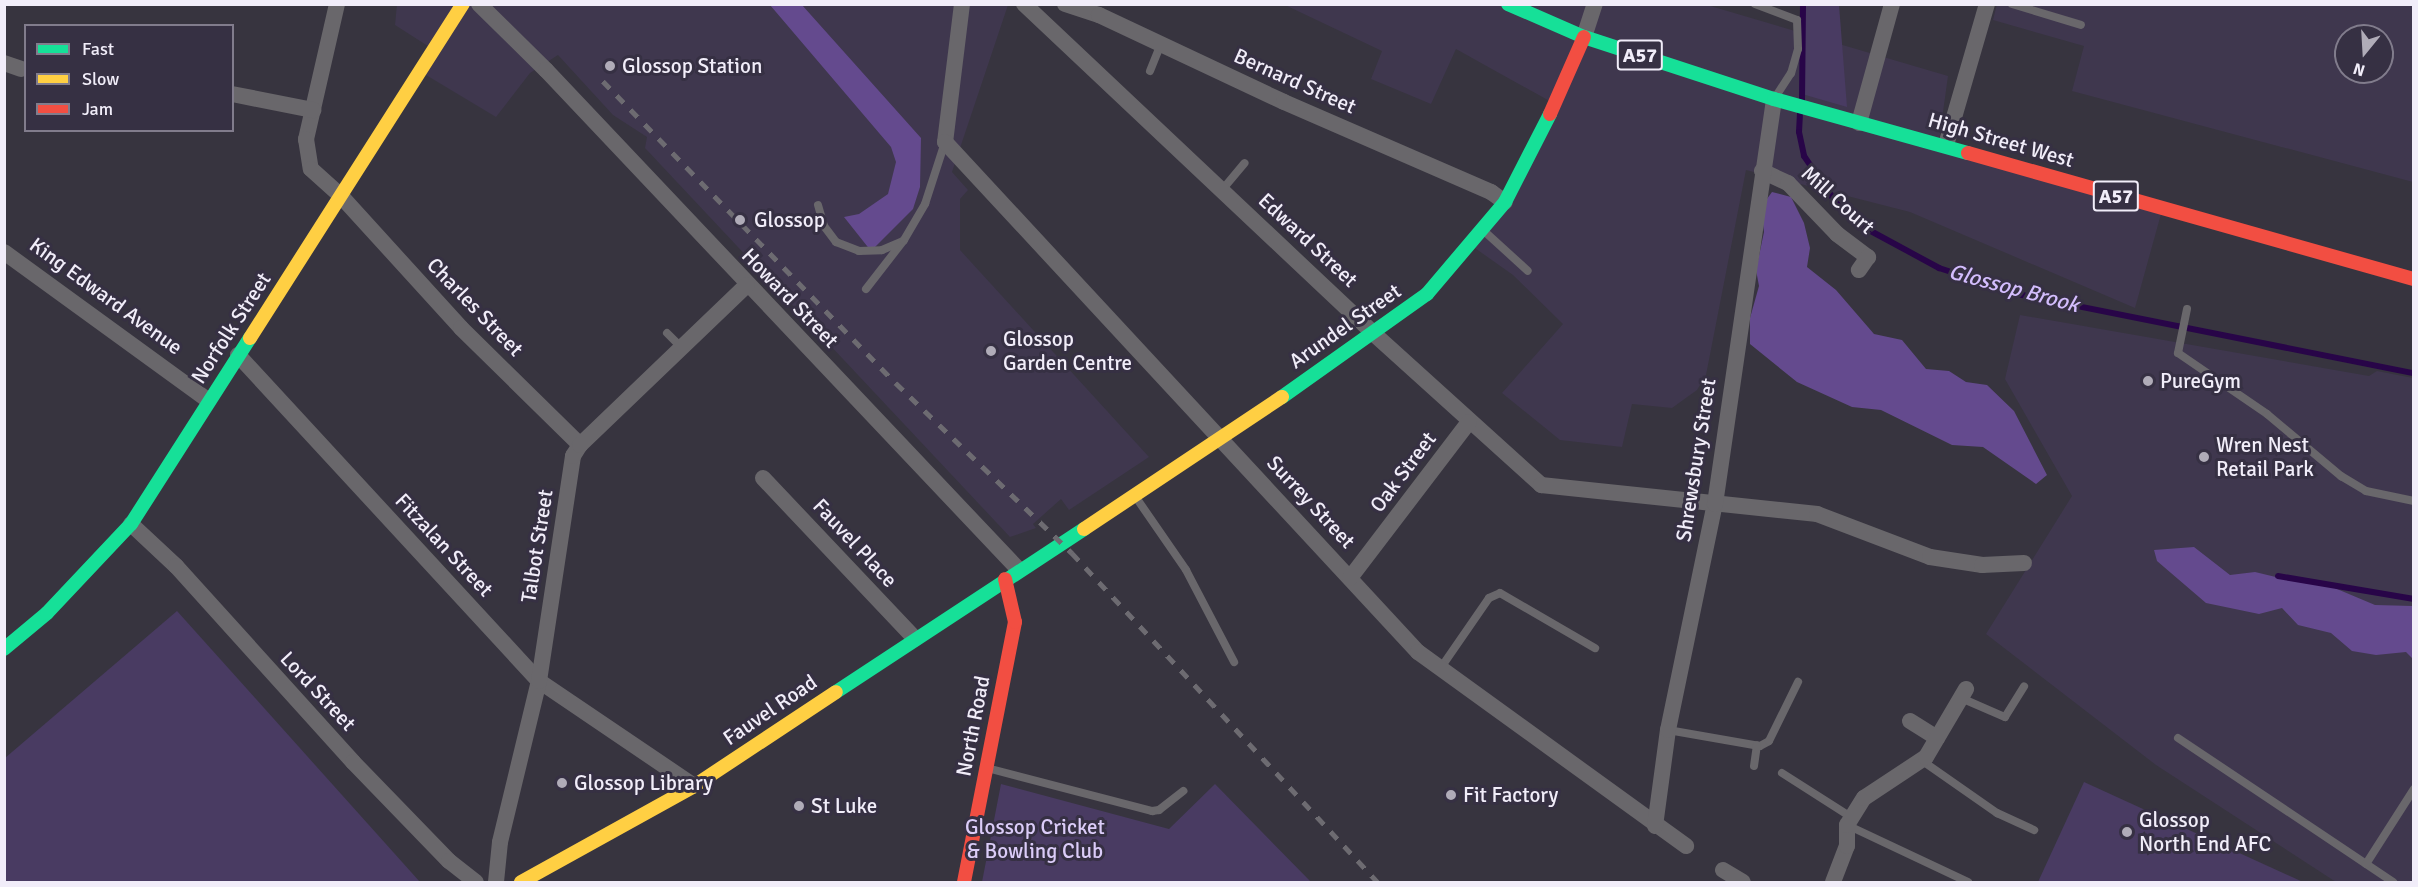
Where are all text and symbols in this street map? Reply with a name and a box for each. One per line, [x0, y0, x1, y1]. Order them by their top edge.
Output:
legend [24, 24, 234, 132]
north arrow [2334, 24, 2394, 84]
text: Fast [82, 38, 114, 60]
road number: A57 [1616, 38, 1664, 72]
street label: Bernard Street [1230, 43, 1360, 119]
place label: Glossop Station [622, 53, 762, 79]
text: N [2351, 58, 2367, 80]
marker: Glossop Station [603, 59, 617, 73]
text: Slow [82, 68, 119, 90]
text: Jam [82, 98, 113, 120]
street label: High Street West [1925, 107, 2077, 173]
street label: Mill Court [1796, 161, 1880, 239]
road number: A57 [2092, 179, 2140, 213]
street label: Edward Street [1253, 188, 1363, 292]
place label: Glossop [754, 207, 825, 233]
marker: Glossop [731, 211, 749, 229]
street label: King Edward Avenue [25, 232, 187, 360]
street label: Howard Street [736, 243, 844, 353]
street label: Charles Street [422, 252, 528, 362]
water label: Glossop Brook [1946, 258, 2082, 318]
street label: Norfolk Street [186, 268, 276, 388]
street label: Arundel Street [1284, 278, 1406, 374]
place label: Glossop Garden Centre [1003, 326, 1132, 376]
marker: Glossop Garden Centre [984, 344, 998, 358]
place label: PureGym [2160, 368, 2241, 394]
marker: PureGym [2141, 374, 2155, 388]
street label: Shrewsbury Street [1671, 377, 1721, 543]
street label: Oak Street [1365, 427, 1441, 517]
place label: Wren Nest Retail Park [2216, 432, 2314, 482]
street label: Surrey Street [1262, 450, 1360, 554]
marker: Wren Nest Retail Park [2197, 450, 2211, 464]
street label: Fitzalan Street [390, 488, 498, 602]
street label: Talbot Street [516, 488, 558, 604]
street label: Fauvel Place [808, 493, 902, 593]
street label: Lord Street [275, 646, 361, 736]
street label: Fauvel Road [718, 669, 822, 751]
street label: North Road [951, 674, 995, 778]
place label: Glossop Library [574, 770, 713, 796]
marker: Glossop Library [555, 776, 569, 790]
place label: Fit Factory [1463, 782, 1558, 808]
marker: Fit Factory [1444, 788, 1458, 802]
place label: St Luke [811, 793, 877, 819]
marker: St Luke [792, 799, 806, 813]
place label: Glossop North End AFC [2139, 807, 2271, 857]
park label: Glossop Cricket & Bowling Club [965, 814, 1105, 864]
marker: Glossop North End AFC [2120, 825, 2134, 839]

